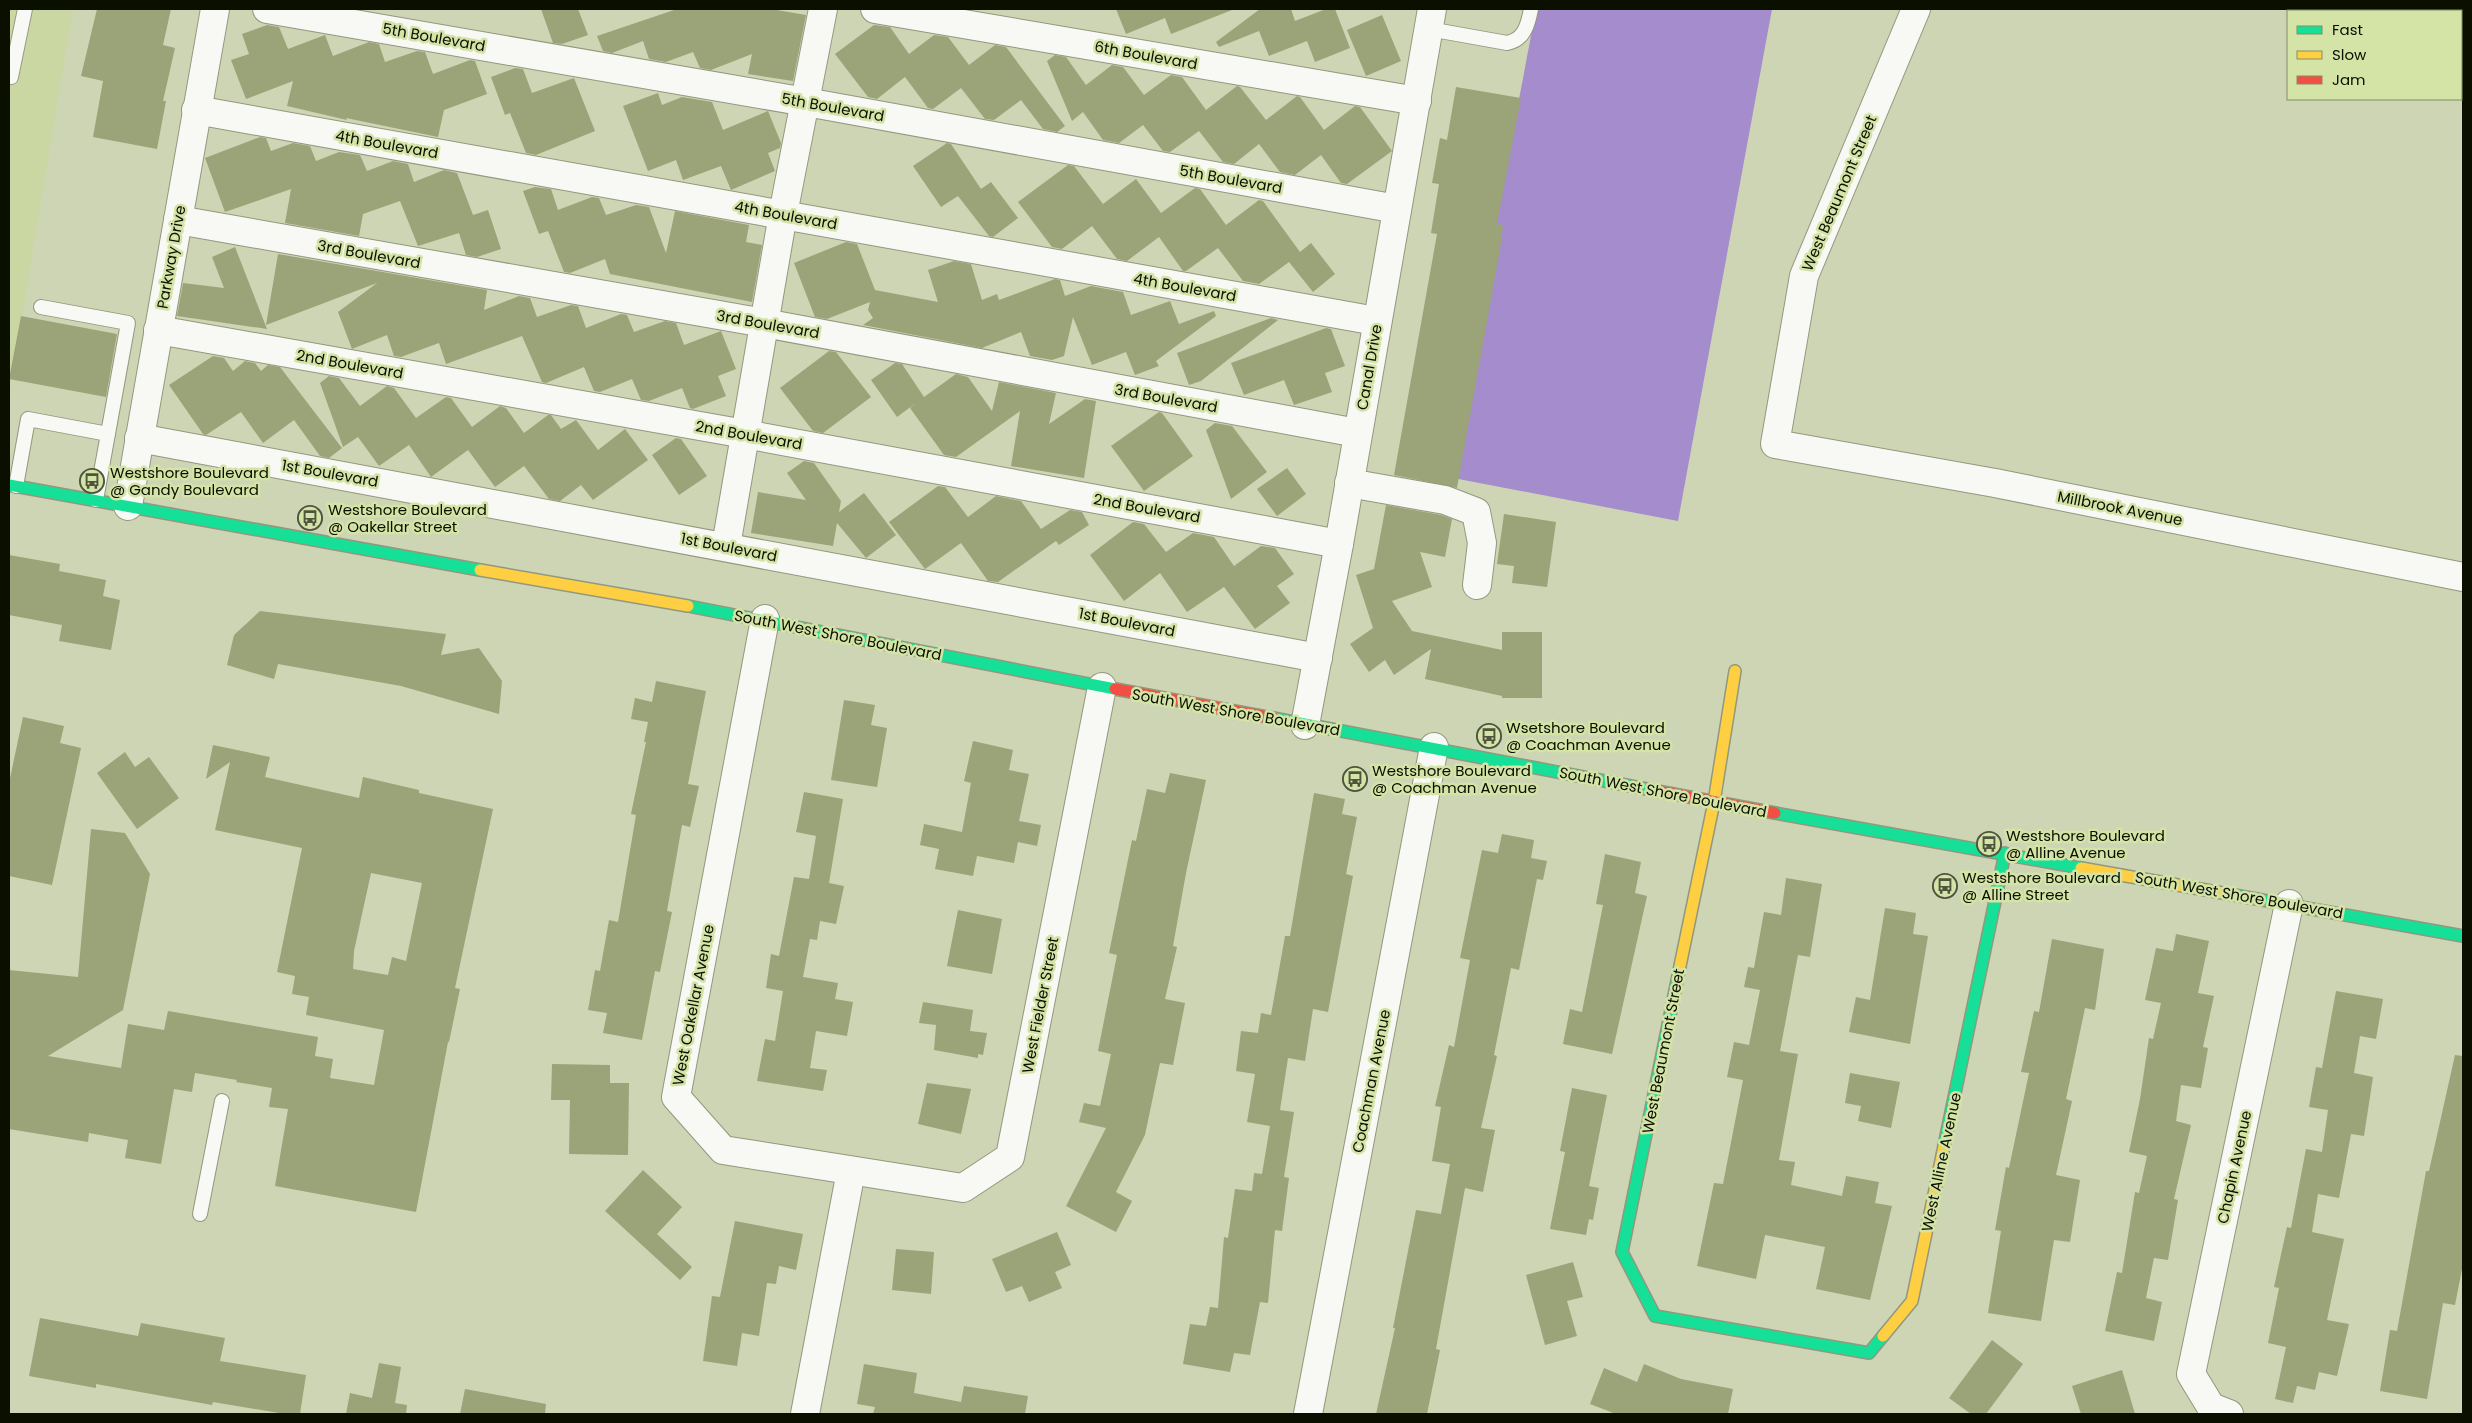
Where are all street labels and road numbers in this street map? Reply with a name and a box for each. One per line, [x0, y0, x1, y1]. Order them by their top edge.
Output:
street label: 5th Boulevard [381, 18, 487, 56]
street label: 6th Boulevard [1093, 36, 1199, 74]
street label: 5th Boulevard [780, 88, 886, 126]
street label: West Beaumont Street [1797, 112, 1881, 274]
street label: 4th Boulevard [334, 125, 440, 163]
street label: 5th Boulevard [1178, 160, 1284, 198]
street label: 4th Boulevard [733, 196, 839, 234]
street label: Parkway Drive [152, 204, 190, 310]
street label: 3rd Boulevard [316, 235, 422, 273]
street label: 4th Boulevard [1132, 268, 1238, 306]
street label: 3rd Boulevard [715, 305, 821, 343]
street label: Canal Drive [1351, 322, 1387, 412]
street label: 2nd Boulevard [295, 344, 405, 384]
street label: 3rd Boulevard [1113, 379, 1219, 417]
street label: 2nd Boulevard [694, 415, 804, 455]
street label: 1st Boulevard [280, 454, 380, 492]
street label: Millbrook Avenue [2056, 486, 2184, 530]
street label: 2nd Boulevard [1092, 488, 1202, 528]
street label: 1st Boulevard [679, 527, 779, 567]
street label: 1st Boulevard [1077, 602, 1177, 642]
street label: South West Shore Boulevard [732, 605, 944, 665]
street label: South West Shore Boulevard [1130, 683, 1342, 741]
street label: South West Shore Boulevard [1557, 762, 1769, 822]
street label: South West Shore Boulevard [2133, 866, 2345, 924]
street label: West Oakellar Avenue [667, 923, 719, 1087]
street label: West Fielder Street [1016, 935, 1064, 1075]
street label: West Beaumont Street [1637, 967, 1689, 1135]
street label: Coachman Avenue [1347, 1008, 1395, 1154]
street label: West Alline Avenue [1916, 1091, 1966, 1233]
street label: Chapin Avenue [2212, 1109, 2256, 1225]

